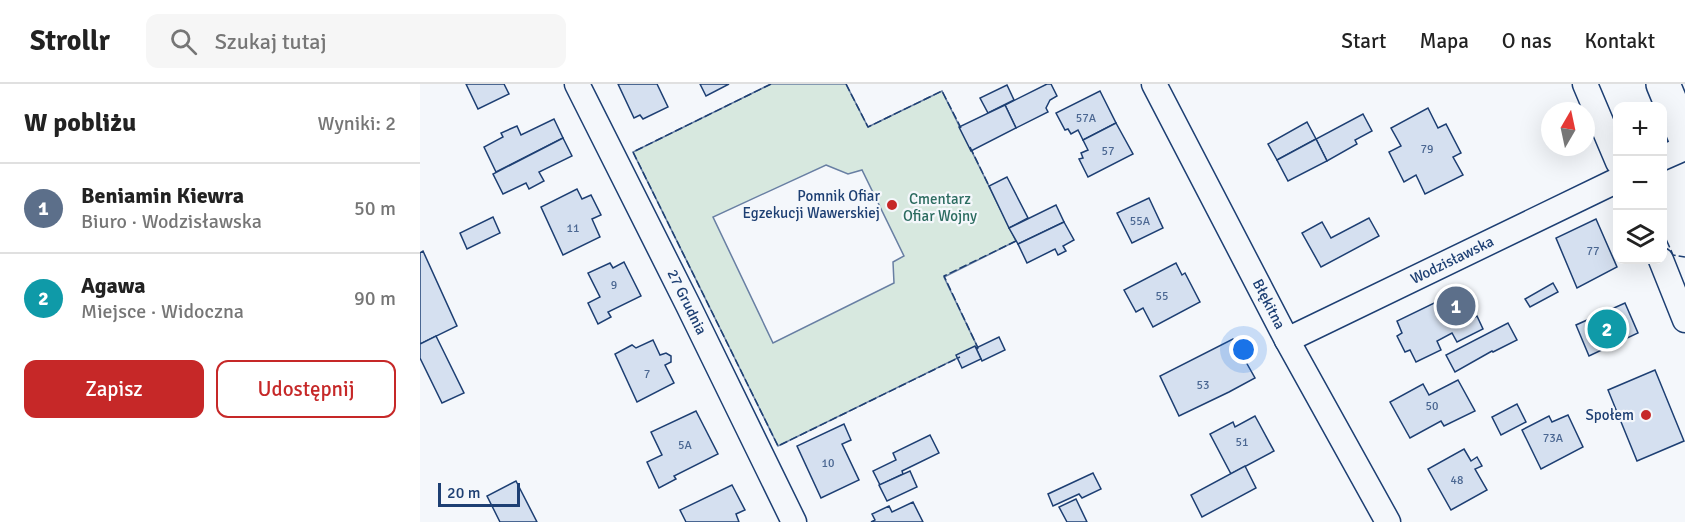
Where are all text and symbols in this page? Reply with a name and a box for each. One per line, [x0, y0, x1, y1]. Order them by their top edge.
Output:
search box [146, 14, 566, 68]
text: Strollr [30, 24, 110, 58]
icon: search [167, 25, 200, 58]
text: Szukaj tutaj [215, 28, 327, 55]
text: Start [1341, 28, 1386, 54]
text: Mapa [1419, 28, 1469, 54]
text: O nas [1502, 28, 1552, 54]
text: Kontakt [1585, 28, 1655, 54]
north arrow [1541, 102, 1595, 156]
map controls [1613, 102, 1667, 264]
button: + [1613, 102, 1667, 156]
text: W pobliżu [24, 107, 136, 139]
text: Wyniki: 2 [317, 111, 396, 136]
house number: 57A [1076, 111, 1097, 126]
house number: 79 [1421, 142, 1433, 157]
house number: 57 [1102, 144, 1114, 159]
button: − [1613, 156, 1667, 210]
text: Beniamin Kiewra [81, 182, 244, 209]
place label: Pomnik Ofiar Egzekucji Wawerskiej [743, 187, 880, 222]
park label: Cmentarz Ofiar Wojny [903, 190, 977, 225]
text: 1 [38, 196, 49, 221]
text: 50 m [354, 196, 396, 221]
marker: Pomnik Ofiar Egzekucji Wawerskiej [885, 198, 899, 212]
text: Biuro · Wodzisławska [81, 209, 262, 234]
button: layers [1613, 210, 1667, 264]
house number: 55A [1130, 214, 1151, 229]
house number: 11 [567, 221, 579, 236]
street label: Wodzisławska [1408, 232, 1496, 288]
house number: 77 [1587, 244, 1599, 259]
street label: 27 Grudnia [663, 266, 711, 338]
text: Agawa [81, 272, 146, 299]
street label: Błękitna [1249, 276, 1289, 332]
house number: 9 [611, 278, 617, 293]
pin: 1 [1436, 284, 1476, 328]
text: 2 [38, 286, 49, 311]
text: 90 m [354, 286, 396, 311]
house number: 55 [1156, 289, 1168, 304]
text: Miejsce · Widoczna [81, 299, 244, 324]
pin: 2 [1588, 306, 1626, 352]
your location [1229, 335, 1258, 364]
button: Zapisz [24, 360, 204, 418]
button: Udostępnij [216, 360, 396, 418]
house number: 7 [644, 367, 650, 382]
house number: 53 [1197, 378, 1209, 393]
house number: 50 [1426, 399, 1438, 414]
place label: Społem [1585, 406, 1634, 424]
marker: Społem [1639, 408, 1653, 422]
house number: 73A [1543, 431, 1564, 446]
house number: 51 [1236, 435, 1248, 450]
house number: 5A [678, 438, 693, 453]
house number: 10 [822, 456, 834, 471]
house number: 48 [1451, 473, 1463, 488]
scale bar [438, 480, 520, 508]
text: 20 m [447, 483, 481, 503]

